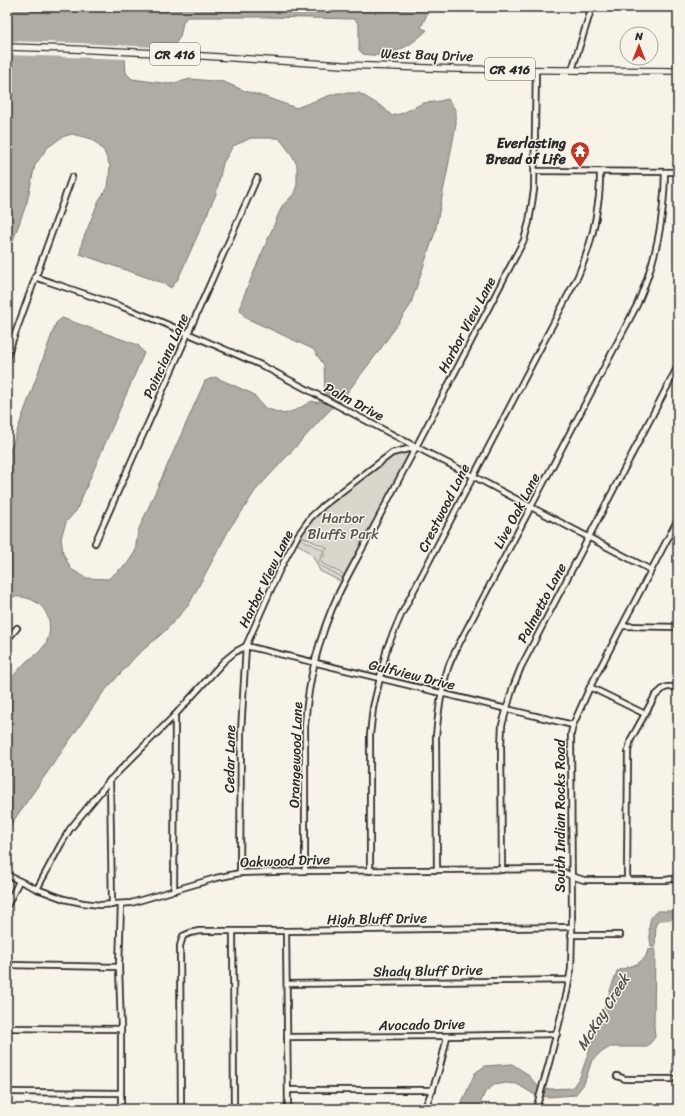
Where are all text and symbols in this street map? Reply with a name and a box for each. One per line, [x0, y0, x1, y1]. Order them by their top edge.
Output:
north arrow [619, 26, 659, 66]
text: N [634, 27, 643, 46]
street label: West Bay Drive [380, 41, 474, 69]
road number: CR 416 [150, 43, 200, 65]
road number: CR 416 [485, 58, 535, 80]
place label: Everlasting Bread of Life [486, 131, 567, 172]
temple icon: Everlasting Bread of Life [569, 140, 591, 168]
street label: Harbor View Lane [431, 272, 503, 378]
street label: Poinciana Lane [136, 309, 196, 403]
street label: Palm Drive [319, 376, 389, 428]
street label: Crestwood Lane [411, 459, 477, 557]
street label: Live Oak Lane [486, 468, 548, 554]
park label: Harbor Bluffs Park [307, 506, 379, 547]
street label: Harbor View Lane [231, 526, 301, 632]
street label: Palmetto Lane [510, 558, 574, 648]
street label: Gulfview Drive [366, 652, 458, 698]
street label: Orangewood Lane [282, 701, 310, 809]
street label: Cedar Lane [217, 725, 243, 793]
street label: South Indian Rocks Road [548, 738, 573, 893]
street label: Oakwood Drive [240, 847, 330, 875]
street label: High Bluff Drive [327, 906, 427, 932]
street label: Shady Bluff Drive [373, 958, 483, 984]
water label: McKay Creek [569, 967, 638, 1055]
street label: Avocado Drive [378, 1012, 465, 1038]

